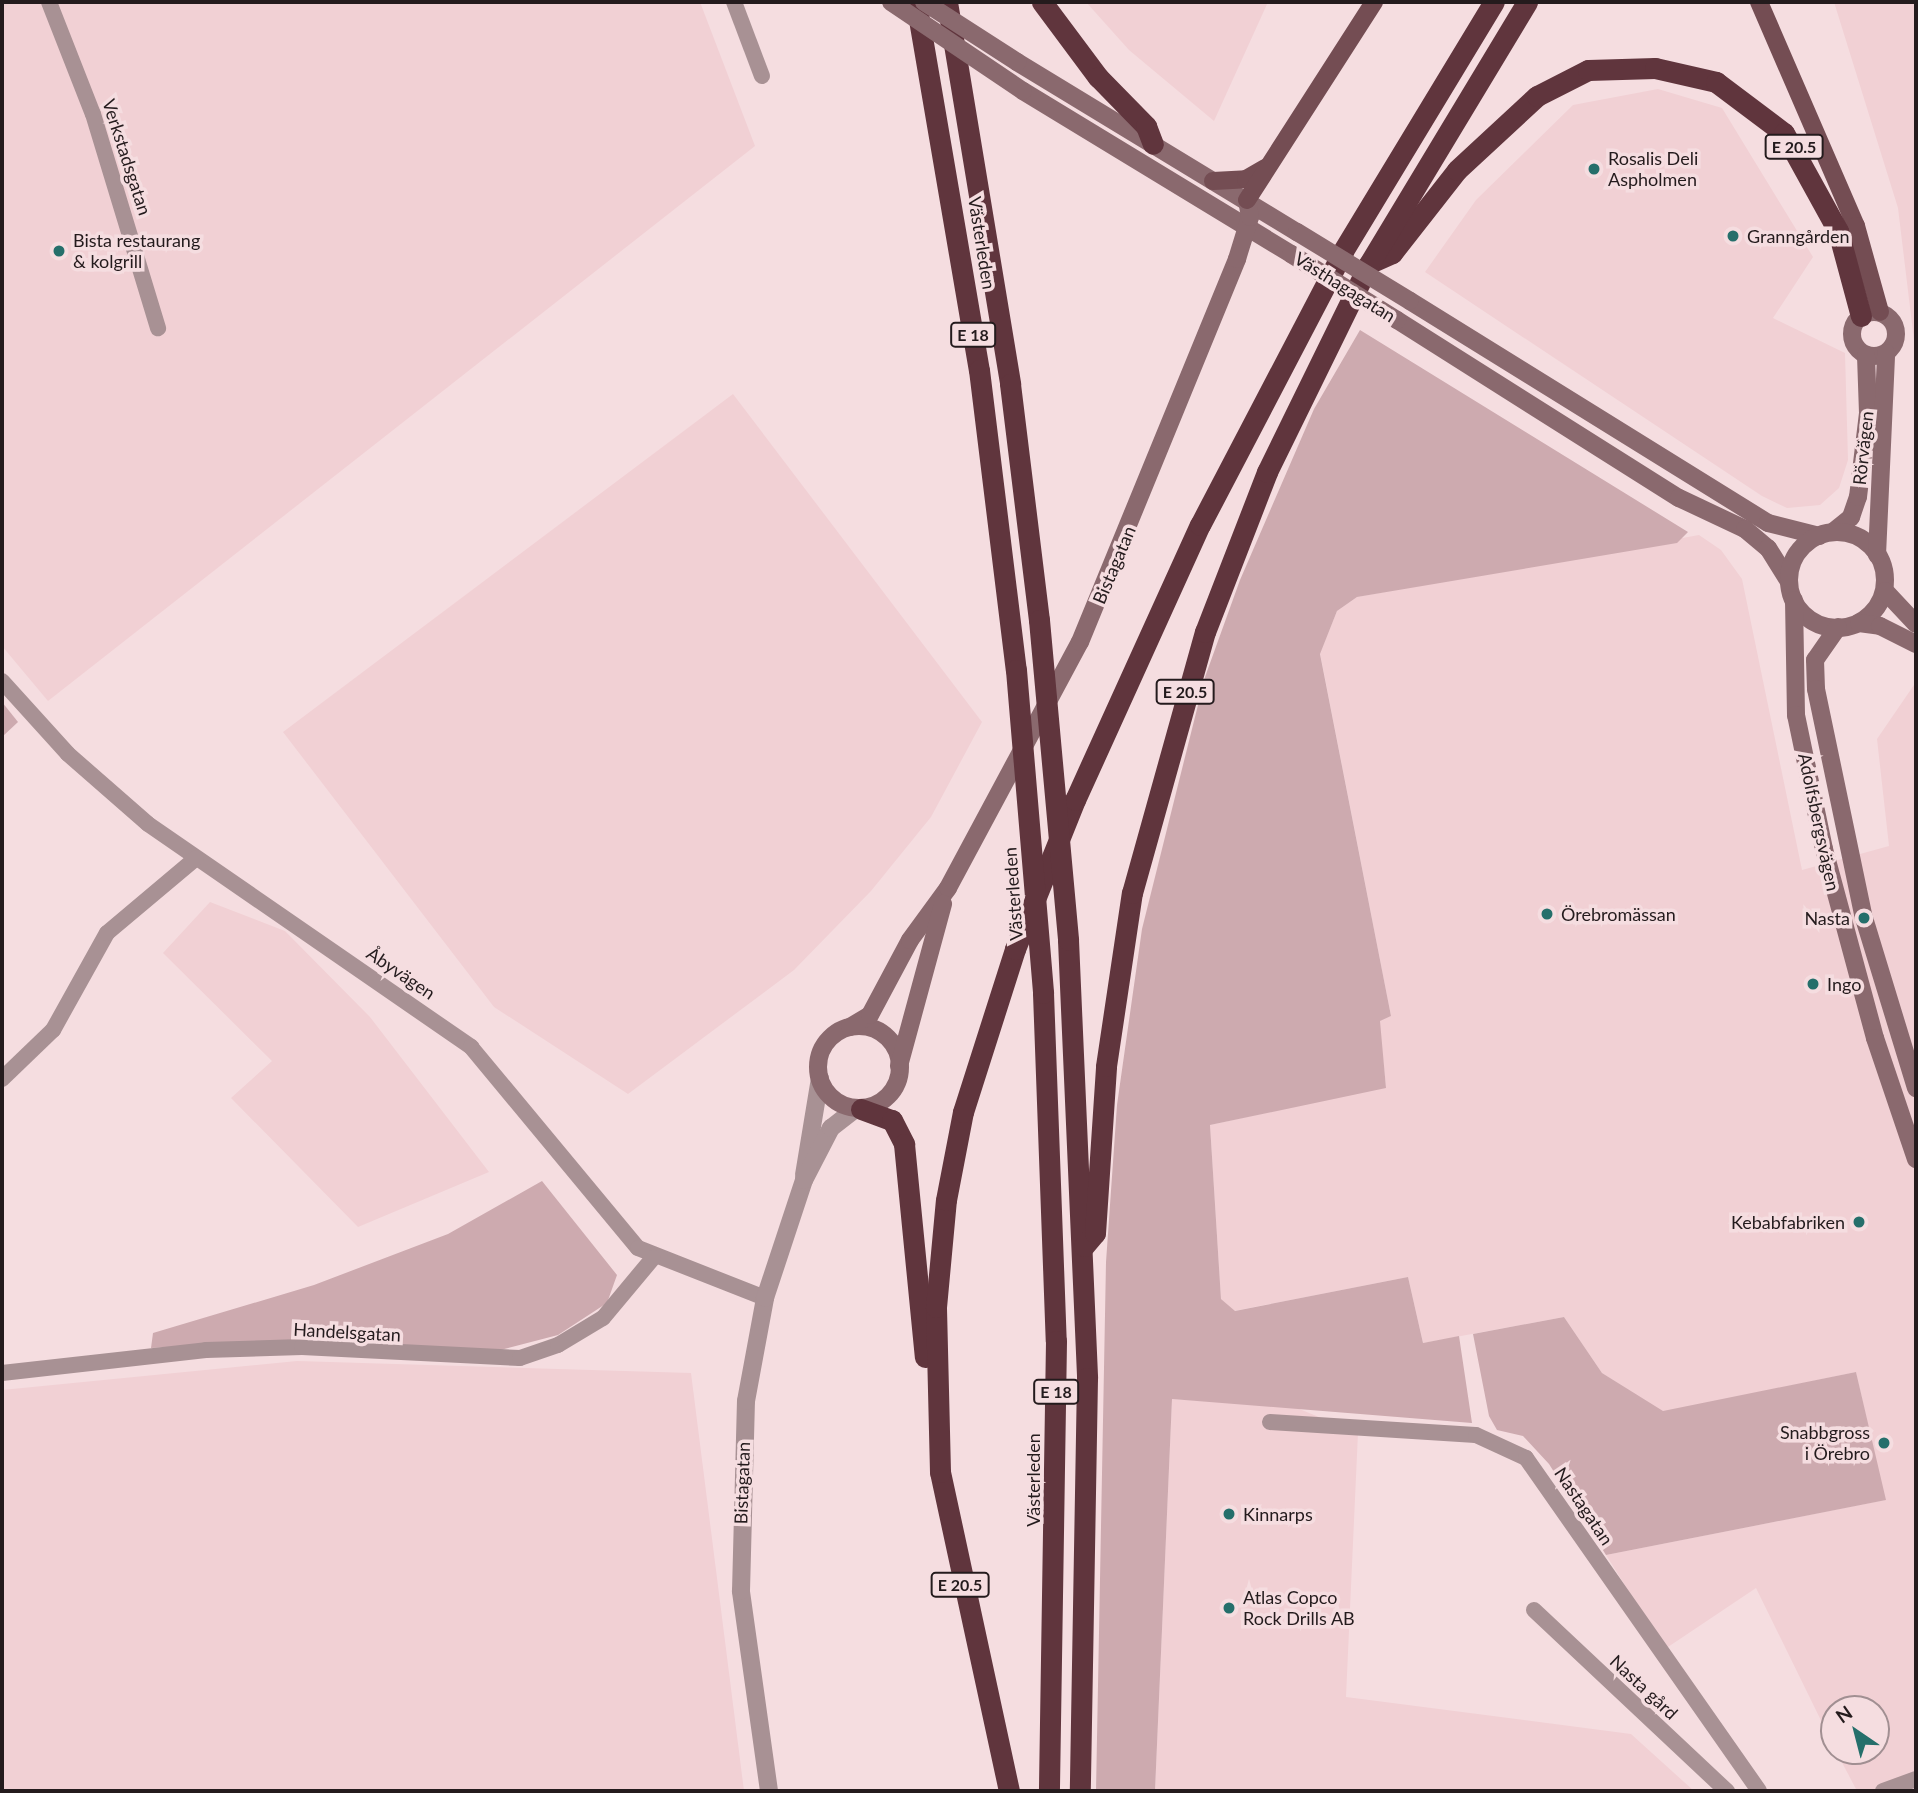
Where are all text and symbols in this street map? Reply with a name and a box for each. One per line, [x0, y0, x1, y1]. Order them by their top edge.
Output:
street label: Verkstadsgatan [98, 96, 156, 218]
road number: E 20.5 [1764, 134, 1824, 160]
place label: Rosalis Deli Aspholmen [1608, 148, 1698, 190]
marker: Rosalis Deli Aspholmen [1586, 161, 1602, 177]
street label: Västerleden [964, 195, 1000, 291]
place label: Granngården [1747, 225, 1850, 247]
marker: Granngården [1725, 228, 1741, 244]
place label: Bista restaurang & kolgrill [73, 230, 200, 272]
marker: Bista restaurang & kolgrill [51, 243, 67, 259]
street label: Västhagagatan [1290, 247, 1400, 327]
road number: E 18 [948, 322, 998, 348]
street label: Rörvägen [1848, 410, 1878, 486]
street label: Bistagatan [1088, 523, 1140, 607]
road number: E 20.5 [1155, 680, 1215, 705]
street label: Adolfsbergsvägen [1794, 751, 1844, 893]
street label: Västerleden [999, 847, 1027, 941]
place label: Örebromässan [1561, 903, 1676, 925]
marker: Örebromässan [1539, 906, 1555, 922]
place label: Nasta [1804, 907, 1850, 929]
marker: Nasta [1856, 910, 1872, 926]
street label: Åbyvägen [363, 942, 439, 1004]
place label: Ingo [1827, 973, 1861, 995]
marker: Ingo [1805, 976, 1821, 992]
place label: Kebabfabriken [1731, 1211, 1845, 1233]
marker: Kebabfabriken [1851, 1214, 1867, 1230]
street label: Handelsgatan [293, 1318, 401, 1346]
road number: E 18 [1032, 1380, 1080, 1404]
place label: Snabbgross i Örebro [1780, 1422, 1870, 1464]
street label: Västerleden [1022, 1433, 1044, 1527]
marker: Snabbgross i Örebro [1876, 1435, 1892, 1451]
street label: Bistagatan [730, 1441, 754, 1525]
street label: Nastagatan [1550, 1463, 1618, 1549]
place label: Kinnarps [1243, 1503, 1313, 1525]
marker: Kinnarps [1221, 1506, 1237, 1522]
road number: E 20.5 [930, 1572, 990, 1597]
place label: Atlas Copco Rock Drills AB [1243, 1587, 1355, 1630]
marker: Atlas Copco Rock Drills AB [1221, 1600, 1237, 1616]
street label: Nasta gård [1606, 1650, 1682, 1724]
north arrow [1820, 1695, 1890, 1765]
text: N [1831, 1700, 1856, 1728]

